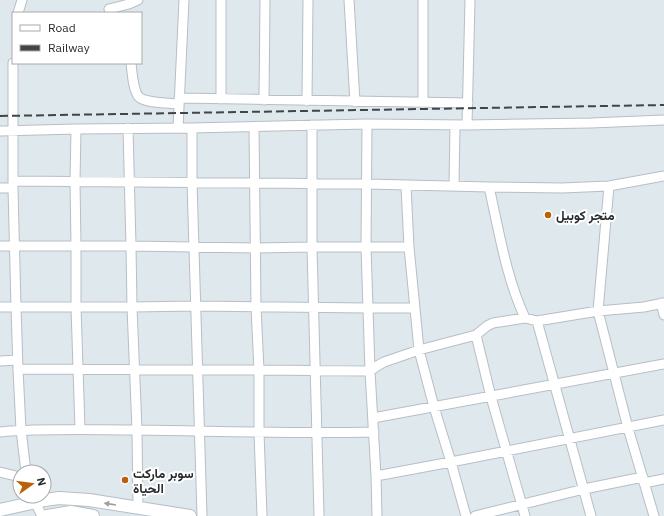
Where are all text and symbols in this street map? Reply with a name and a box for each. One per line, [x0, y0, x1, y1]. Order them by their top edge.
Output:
legend [12, 12, 142, 64]
text: Road [48, 20, 76, 35]
text: Railway [48, 40, 90, 55]
place label: متجر كوبيل [556, 207, 615, 224]
marker: متجر كوبيل [543, 210, 553, 220]
north arrow [12, 464, 52, 504]
place label: سوبر ماركت الحياة [133, 465, 194, 497]
marker: سوبر ماركت الحياة [120, 475, 130, 485]
text: N [34, 476, 49, 487]
one-way arrow [104, 501, 116, 507]

